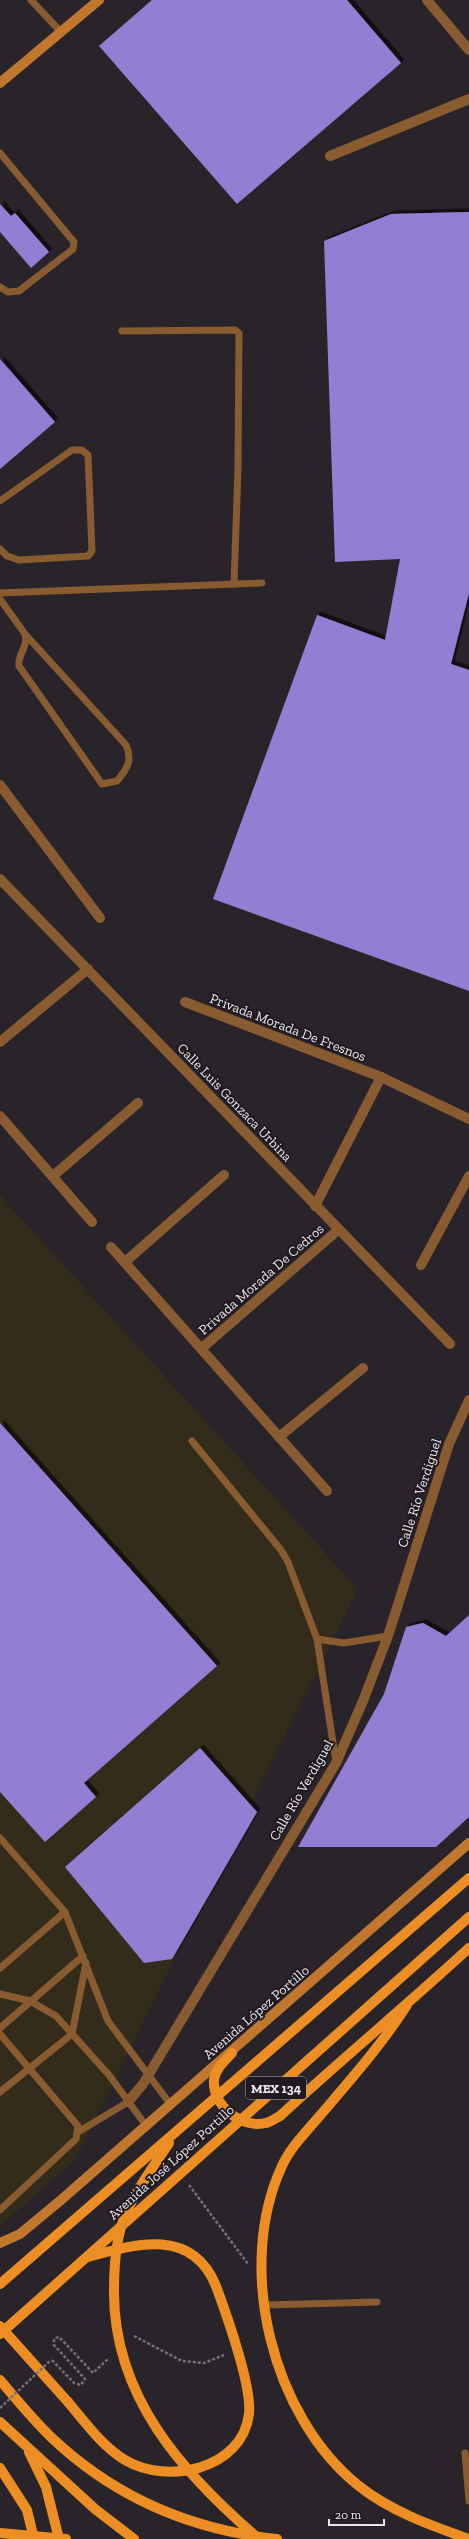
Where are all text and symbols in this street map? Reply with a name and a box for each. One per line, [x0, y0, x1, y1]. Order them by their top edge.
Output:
street label: Privada Morada De Fresnos [207, 990, 368, 1065]
street label: Calle Luis Gonzaca Urbina [174, 1040, 296, 1165]
street label: Privada Morada De Cedros [195, 1220, 328, 1339]
street label: Calle Río Verdiguel [394, 1436, 445, 1550]
street label: Calle Río Verdiguel [266, 1737, 337, 1844]
street label: Avenida López Portillo [200, 1962, 313, 2063]
road number: MEX 134 [246, 2077, 306, 2099]
street label: Avenida José López Portillo [105, 2101, 238, 2223]
scale bar [329, 2501, 384, 2527]
text: 20 m [335, 2508, 362, 2522]

